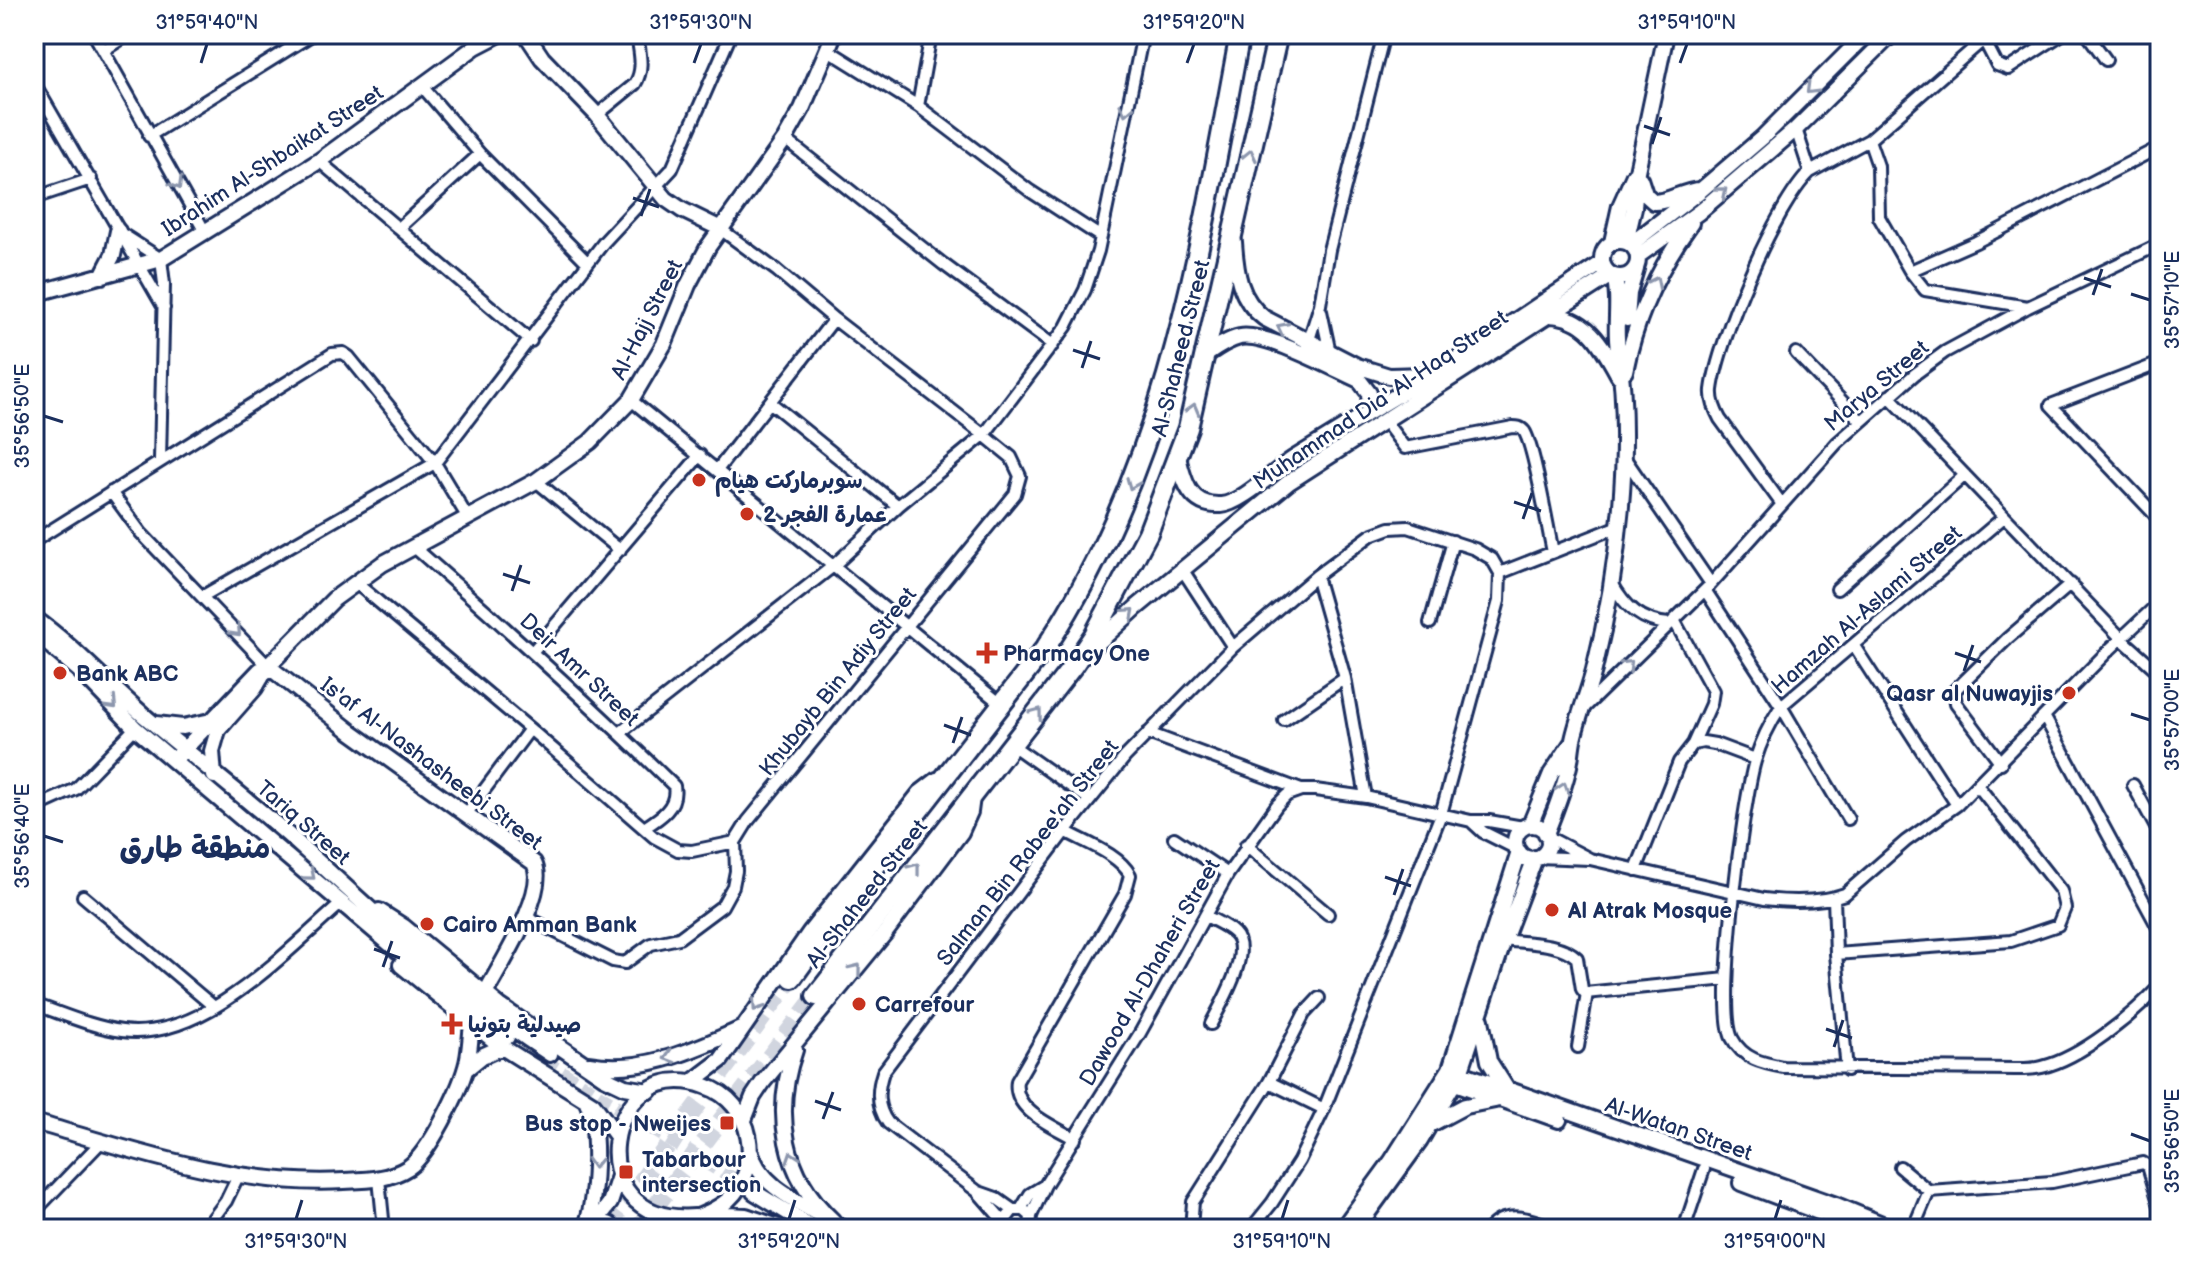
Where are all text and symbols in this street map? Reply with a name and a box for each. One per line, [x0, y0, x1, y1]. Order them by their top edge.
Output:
text: 31°59'40"N [155, 11, 259, 35]
text: 31°59'30"N [649, 11, 753, 35]
text: 31°59'20"N [1143, 11, 1245, 35]
text: 31°59'10"N [1638, 11, 1736, 35]
street label: Ibrahim Al-Shbaikat Street [157, 79, 389, 243]
one-way arrow [1806, 80, 1820, 94]
one-way arrow [1118, 103, 1135, 116]
one-way arrow [1241, 149, 1258, 163]
one-way arrow [167, 175, 183, 190]
one-way arrow [1713, 187, 1728, 202]
text: 35°57'10"E [2161, 251, 2185, 349]
street label: Al-Hajj Street [605, 255, 689, 384]
street label: Al-Shaheed Street [1146, 257, 1217, 439]
one-way arrow [1645, 276, 1661, 291]
street label: Muhammad Dia' Al-Haq Street [1248, 305, 1514, 496]
one-way arrow [1276, 322, 1291, 338]
street label: Marya Street [1819, 334, 1935, 438]
text: 35°56'50"E [11, 364, 35, 468]
one-way arrow [1184, 403, 1200, 417]
place label: سوبرماركت هيام [715, 468, 863, 497]
marker: سوبرماركت هيام [690, 471, 708, 489]
one-way arrow [1125, 476, 1141, 490]
place label: عمارة الفجر 2 [763, 502, 888, 529]
marker: عمارة الفجر 2 [738, 505, 756, 523]
street label: Hamzah Al-Aslami Street [1766, 520, 1968, 700]
street label: Khubayb Bin Adiy Street [754, 582, 923, 782]
street label: Deir Amr Street [514, 608, 644, 732]
one-way arrow [1121, 609, 1136, 623]
one-way arrow [226, 622, 241, 636]
place label: Pharmacy One [1003, 641, 1150, 668]
marker: Pharmacy One [978, 644, 996, 662]
one-way arrow [1619, 660, 1633, 674]
place label: Bank ABC [76, 661, 178, 688]
marker: Bank ABC [51, 664, 69, 682]
text: 35°57'00"E [2161, 669, 2185, 771]
street label: Is'af Al-Nashasheebi Street [315, 672, 548, 857]
place label: Qasr al Nuwayjis [1886, 681, 2053, 708]
marker: Qasr al Nuwayjis [2060, 684, 2078, 702]
one-way arrow [102, 695, 117, 709]
one-way arrow [1027, 707, 1041, 722]
street label: Salman Bin Rabee'ah Street [931, 734, 1125, 972]
street label: Tariq Street [251, 775, 356, 871]
one-way arrow [1553, 781, 1569, 795]
text: 35°56'40"E [11, 783, 35, 889]
street label: Al-Shaheed Street [801, 814, 934, 974]
district label: منطقة طارق [120, 831, 270, 867]
street label: Dawood Al-Dhaheri Street [1074, 854, 1227, 1091]
one-way arrow [905, 862, 919, 877]
one-way arrow [301, 865, 315, 880]
place label: Al Atrak Mosque [1567, 898, 1732, 925]
marker: Al Atrak Mosque [1543, 901, 1561, 919]
place label: Cairo Amman Bank [443, 912, 637, 939]
marker: Cairo Amman Bank [418, 915, 436, 933]
one-way arrow [846, 964, 861, 978]
place label: Carrefour [875, 992, 974, 1019]
marker: Carrefour [850, 995, 868, 1013]
one-way arrow [752, 997, 767, 1011]
place label: صيدلية بتونيا [468, 1012, 581, 1039]
marker: صيدلية بتونيا [443, 1015, 461, 1033]
one-way arrow [663, 1048, 677, 1064]
text: 35°56'50"E [2161, 1089, 2185, 1193]
street label: Al-Watan Street [1601, 1092, 1756, 1167]
place label: Bus stop - Nweijes [524, 1111, 711, 1138]
marker: Bus stop - Nweijes [718, 1114, 736, 1132]
place label: Tabarbour intersection [642, 1147, 761, 1199]
one-way arrow [785, 1150, 801, 1164]
one-way arrow [585, 1157, 602, 1170]
marker: Tabarbour intersection [617, 1163, 635, 1181]
text: 31°59'30"N [244, 1230, 348, 1254]
text: 31°59'20"N [738, 1230, 840, 1254]
text: 31°59'10"N [1233, 1230, 1331, 1254]
text: 31°59'00"N [1724, 1230, 1826, 1254]

